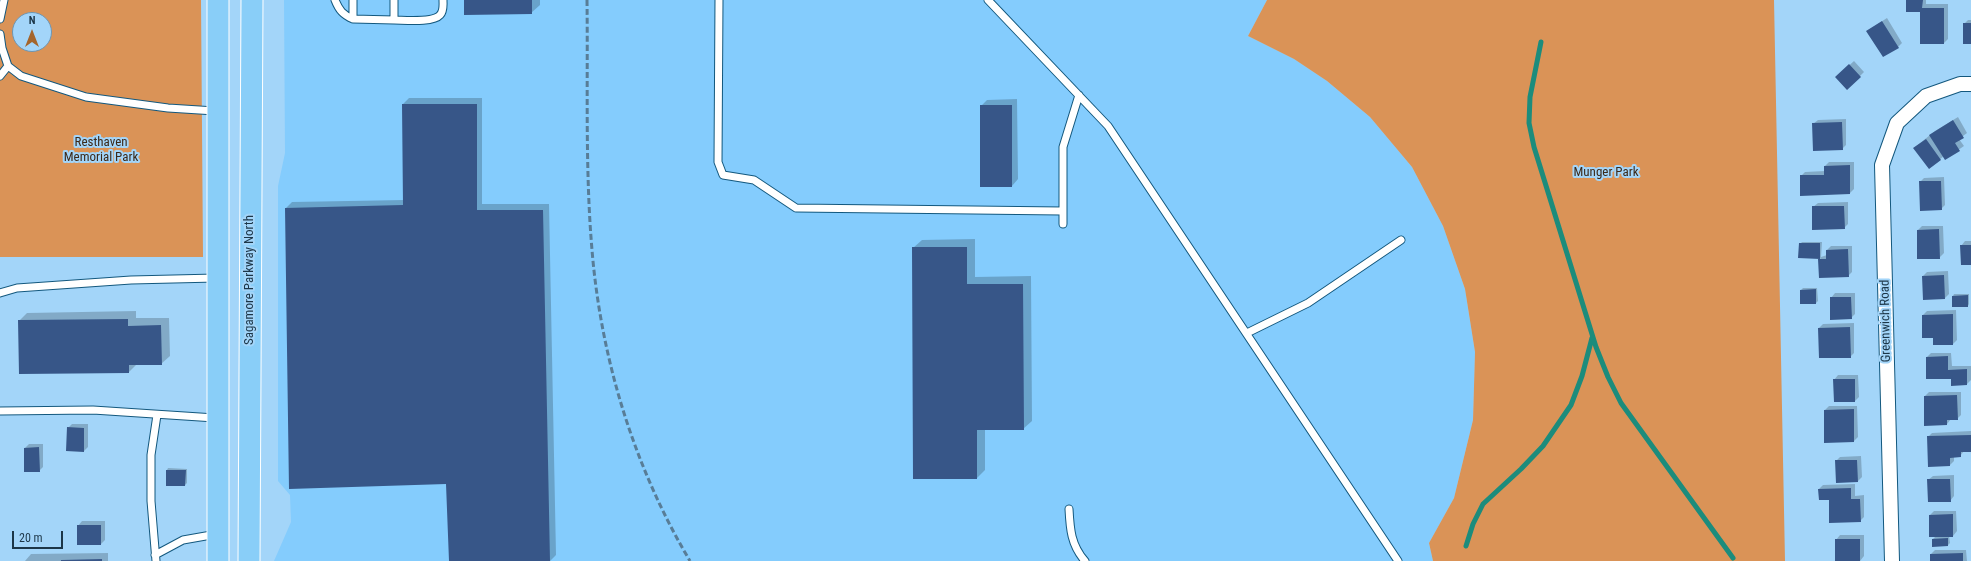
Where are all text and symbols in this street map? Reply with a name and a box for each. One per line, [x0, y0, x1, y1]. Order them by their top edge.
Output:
north arrow [12, 12, 52, 52]
text: N [29, 14, 35, 27]
park label: Resthaven Memorial Park [64, 135, 138, 166]
park label: Munger Park [1573, 165, 1639, 181]
street label: Sagamore Parkway North [242, 215, 258, 345]
street label: Greenwich Road [1877, 279, 1895, 363]
scale bar [14, 523, 65, 549]
text: 20 m [19, 531, 43, 545]

